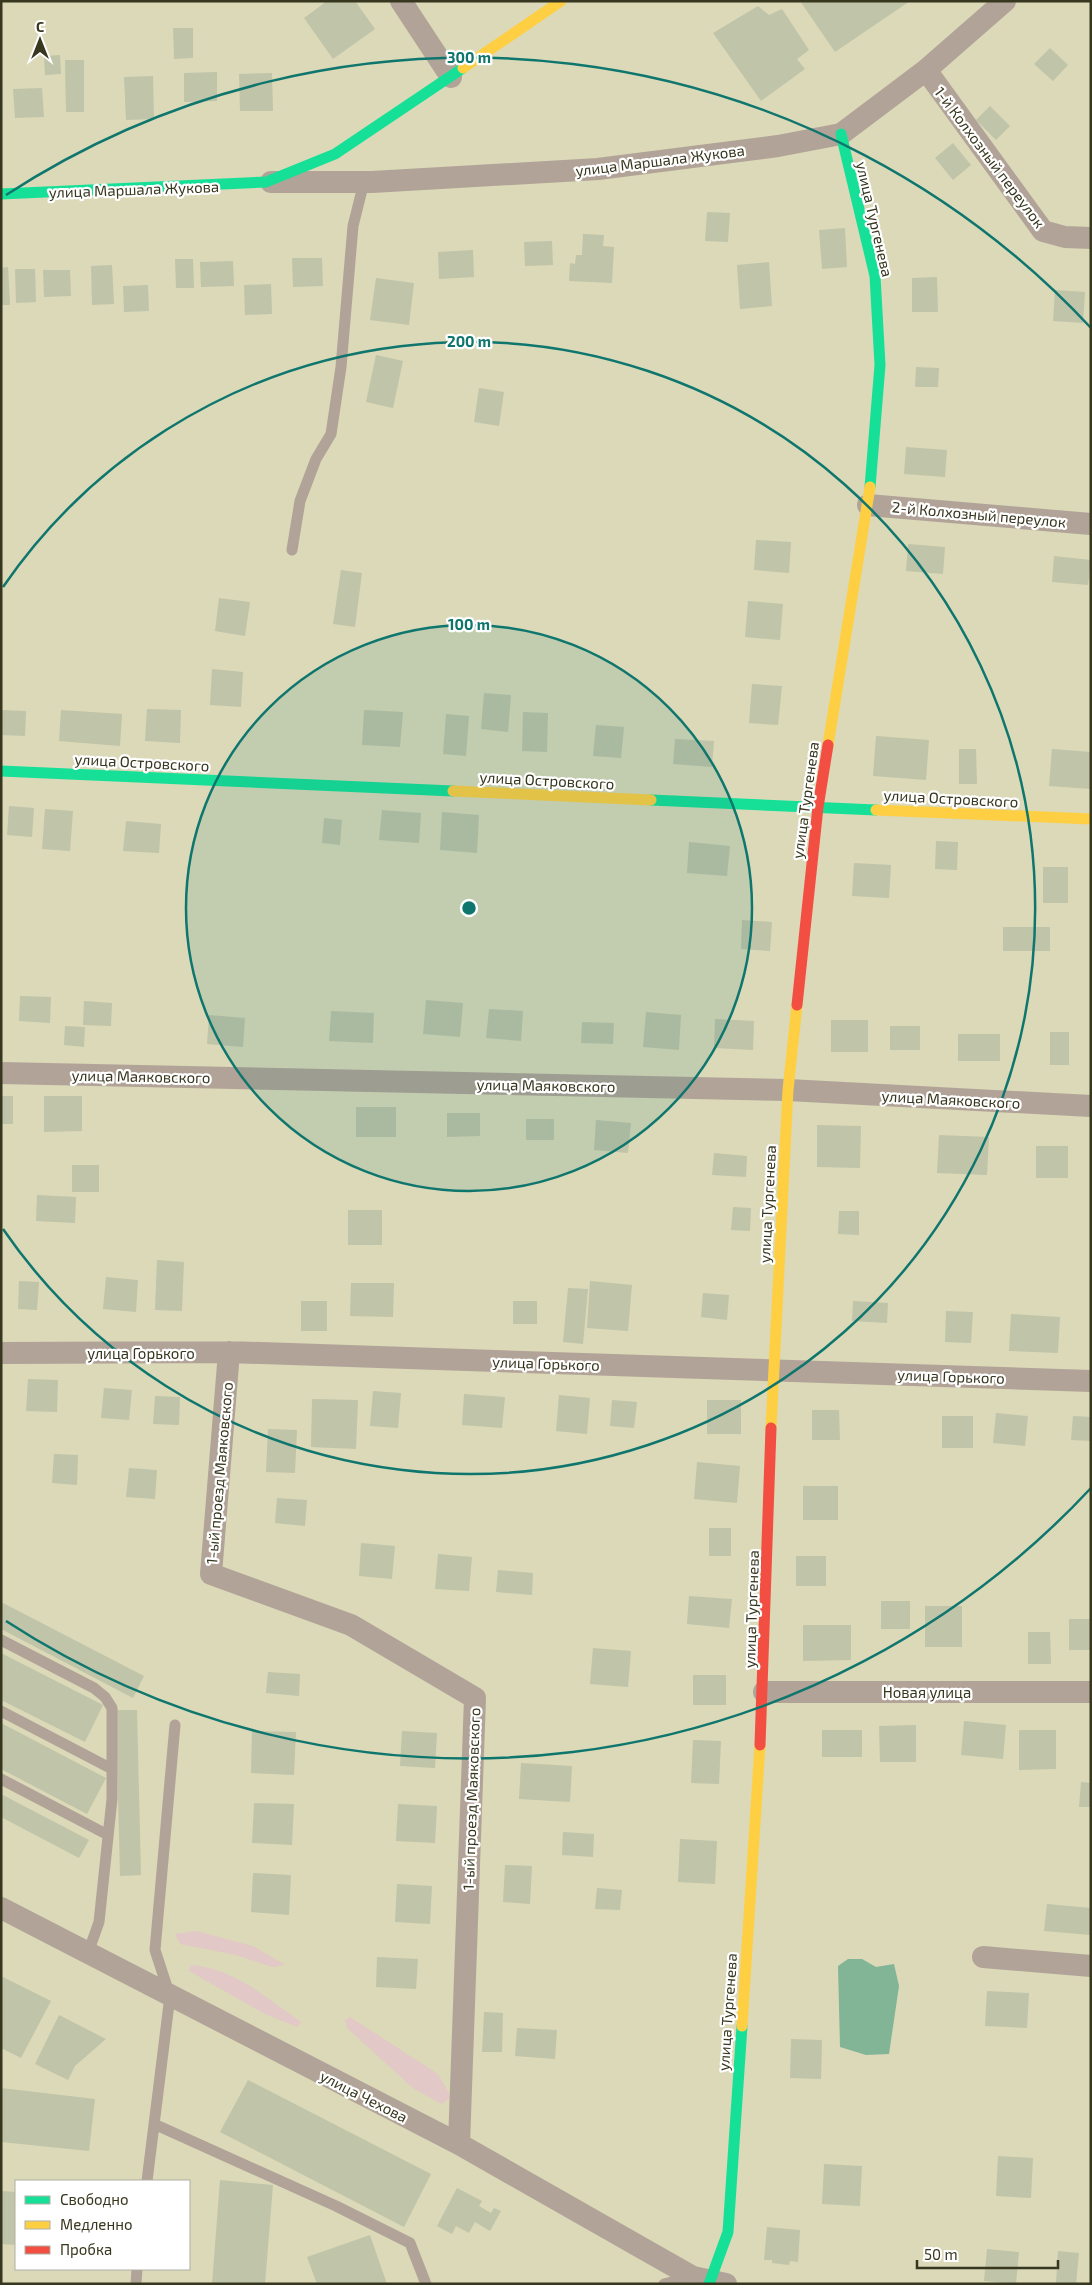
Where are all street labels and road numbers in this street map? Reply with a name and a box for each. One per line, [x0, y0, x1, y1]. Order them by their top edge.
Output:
street label: 1-й Колхозный переулок [930, 83, 1049, 232]
street label: улица Маршала Жукова [574, 141, 746, 180]
street label: улица Тургенева [852, 160, 897, 279]
street label: улица Маршала Жукова [49, 177, 219, 202]
street label: 2-й Колхозный переулок [891, 497, 1067, 532]
street label: улица Тургенева [788, 740, 823, 860]
street label: улица Островского [74, 749, 210, 776]
street label: улица Островского [479, 767, 615, 794]
street label: улица Островского [883, 785, 1019, 812]
street label: улица Маяковского [71, 1066, 211, 1087]
street label: улица Маяковского [476, 1075, 616, 1096]
street label: улица Маяковского [881, 1086, 1021, 1113]
street label: улица Тургенева [755, 1145, 780, 1263]
street label: улица Горького [87, 1344, 195, 1363]
street label: улица Горького [492, 1352, 600, 1375]
street label: улица Горького [897, 1365, 1005, 1388]
street label: 1-ый проезд Маяковского [202, 1381, 236, 1565]
street label: улица Тургенева [740, 1550, 763, 1668]
street label: Новая улица [883, 1683, 971, 1702]
street label: 1-ый проезд Маяковского [459, 1707, 483, 1891]
street label: улица Тургенева [714, 1953, 741, 2072]
street label: улица Чехова [317, 2066, 411, 2127]

